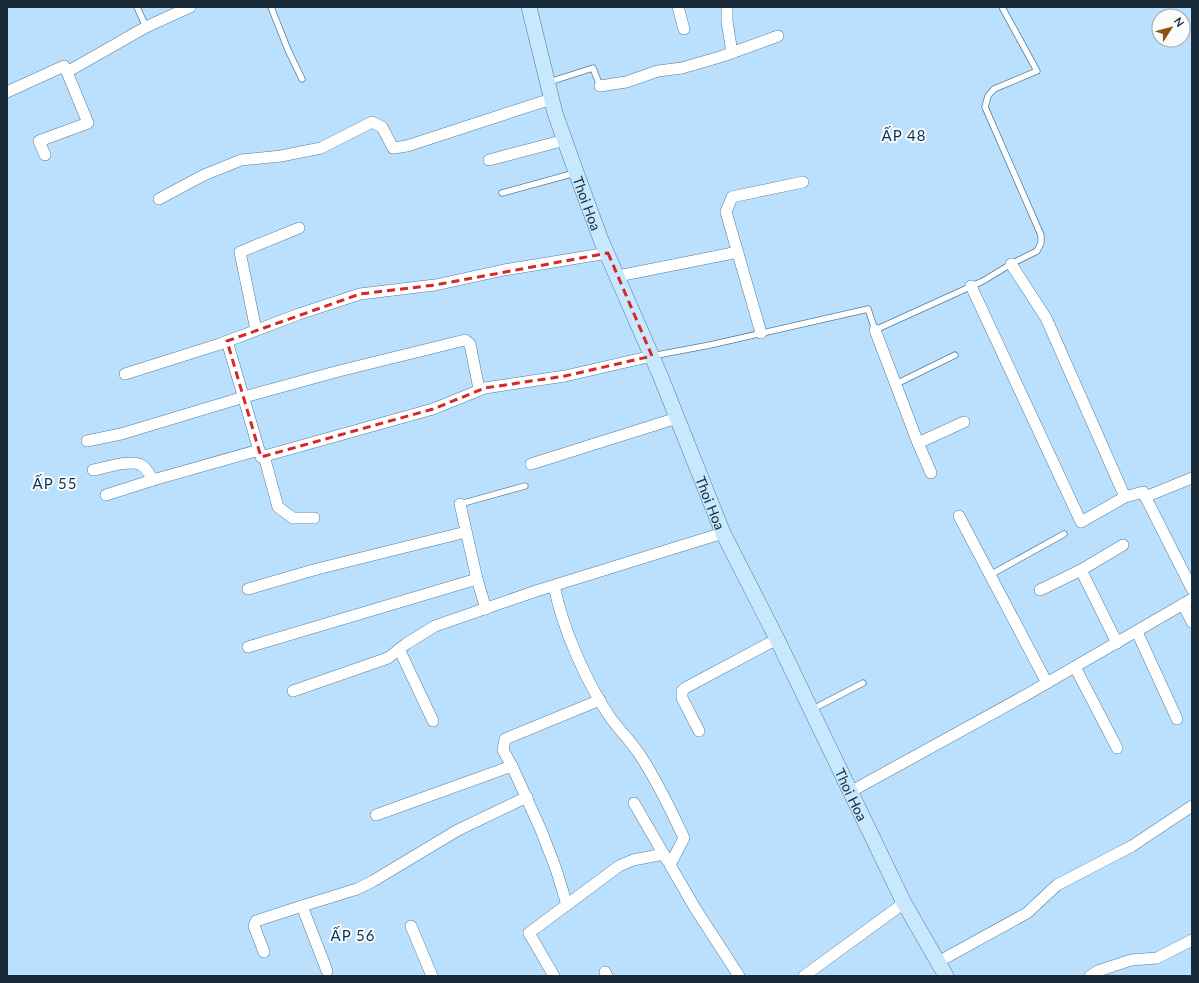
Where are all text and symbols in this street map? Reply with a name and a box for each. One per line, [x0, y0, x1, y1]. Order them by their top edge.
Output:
north arrow [1151, 8, 1191, 48]
text: N [1172, 15, 1187, 29]
district label: ẤP 48 [882, 126, 927, 144]
street label: Thoi Hoa [570, 174, 605, 233]
street label: Thoi Hoa [693, 473, 729, 532]
district label: ẤP 55 [33, 474, 78, 492]
street label: Thoi Hoa [832, 765, 872, 823]
district label: ẤP 56 [331, 926, 376, 944]

